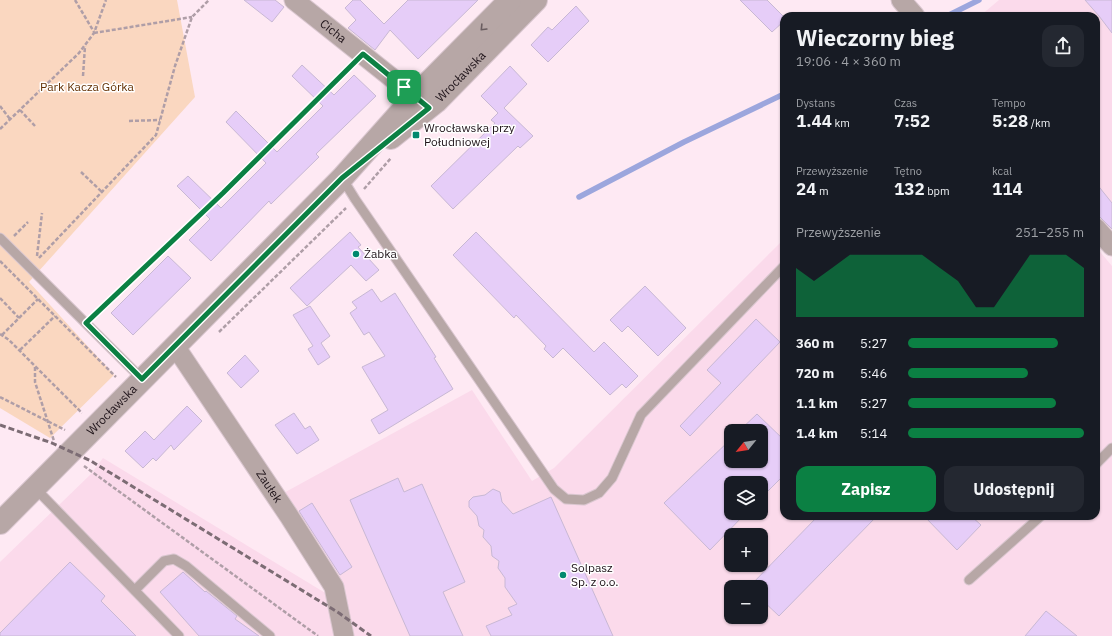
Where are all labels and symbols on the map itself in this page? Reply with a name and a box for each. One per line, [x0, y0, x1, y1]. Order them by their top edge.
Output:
street label: Cicha [317, 16, 350, 46]
one-way arrow [480, 23, 487, 31]
street label: Wrocławska [432, 47, 489, 105]
pin [387, 70, 421, 104]
park label: Park Kacza Górka [40, 79, 135, 94]
place label: Wrocławska przy Południowej [424, 120, 515, 149]
marker: Wrocławska przy Południowej [411, 130, 421, 140]
place label: Żabka [364, 246, 398, 261]
marker: Żabka [351, 249, 361, 259]
street label: Wrocławska [83, 381, 140, 438]
north arrow [724, 424, 768, 468]
street label: Zaułek [253, 467, 286, 506]
place label: Solpasz Sp. z o.o. [571, 560, 619, 589]
marker: Solpasz Sp. z o.o. [558, 570, 568, 580]

